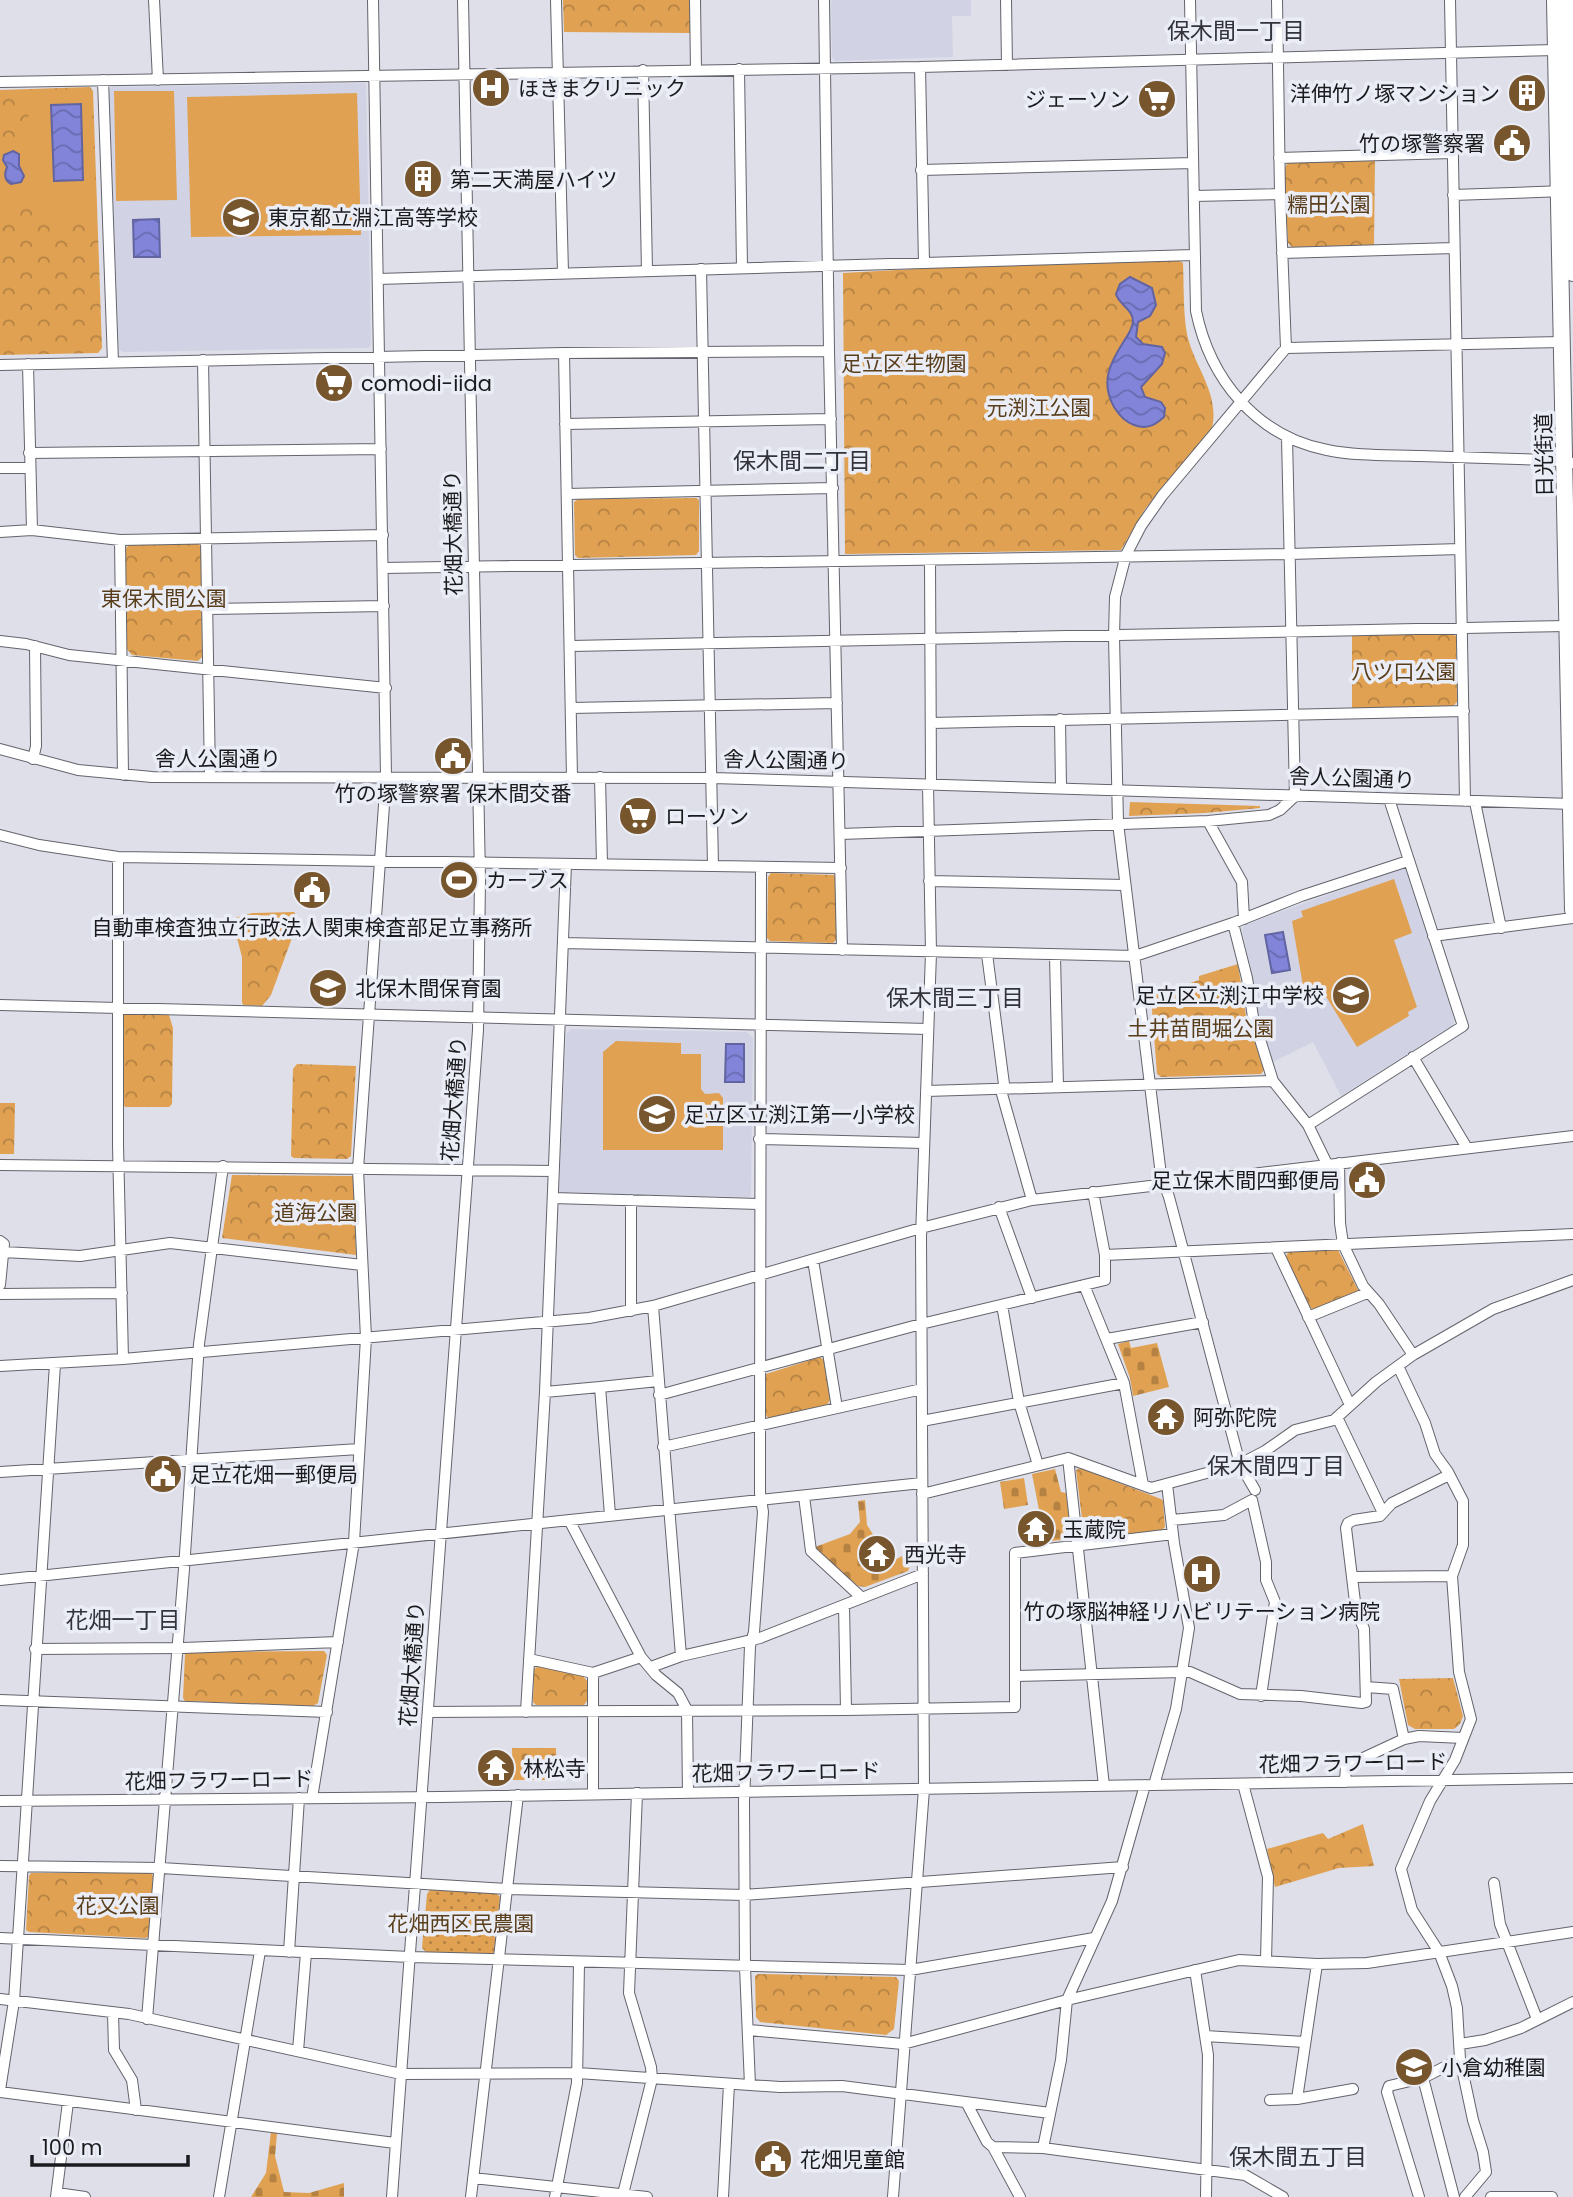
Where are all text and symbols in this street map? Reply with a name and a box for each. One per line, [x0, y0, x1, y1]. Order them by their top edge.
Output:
district label: 保木間一丁目 [1167, 15, 1305, 47]
hospital icon: ほきまクリニック [470, 67, 512, 109]
building icon: 洋伸竹ノ塚マンション [1506, 72, 1548, 114]
place label: ほきまクリニック [518, 74, 686, 103]
supermarket icon: ジェーソン [1136, 78, 1178, 120]
place label: 洋伸竹ノ塚マンション [1290, 79, 1500, 108]
place label: ジェーソン [1025, 85, 1130, 114]
public building icon: 竹の塚警察署 [1491, 122, 1533, 164]
place label: 竹の塚警察署 [1359, 129, 1485, 158]
building icon: 第二天満屋ハイツ [402, 158, 444, 200]
place label: 第二天満屋ハイツ [450, 165, 618, 194]
park label: 糯田公園 [1287, 190, 1371, 219]
school or university icon: 東京都立淵江高等学校 [220, 196, 262, 238]
place label: 東京都立淵江高等学校 [268, 203, 478, 232]
park label: 足立区生物園 [841, 349, 967, 378]
supermarket icon: comodi-iida [313, 362, 355, 404]
place label: comodi-iida [361, 369, 492, 398]
park label: 元渕江公園 [987, 393, 1092, 422]
street label: 日光街道 [1529, 413, 1559, 497]
district label: 保木間二丁目 [733, 445, 871, 477]
street label: 花畑大橋通り [437, 470, 469, 596]
park label: 東保木間公園 [101, 584, 227, 613]
park label: 八ツ口公園 [1352, 657, 1457, 686]
public building icon: 竹の塚警察署 保木間交番 [432, 735, 474, 777]
street label: 舎人公園通り [155, 744, 281, 773]
street label: 舎人公園通り [723, 744, 849, 776]
street label: 舎人公園通り [1289, 761, 1415, 795]
place label: 竹の塚警察署 保木間交番 [335, 779, 571, 808]
supermarket icon: ローソン [617, 795, 659, 837]
place label: ローソン [665, 802, 749, 831]
sports icon: カーブス [438, 859, 480, 901]
place label: カーブス [486, 866, 569, 895]
public building icon: 自動車検査独立行政法人関東検査部足立事務所 [291, 869, 333, 911]
place label: 自動車検査独立行政法人関東検査部足立事務所 [92, 913, 533, 942]
school or university icon: 北保木間保育園 [307, 967, 349, 1009]
place label: 北保木間保育園 [355, 974, 502, 1003]
school or university icon: 足立区立渕江中学校 [1330, 974, 1372, 1016]
place label: 足立区立渕江中学校 [1135, 981, 1324, 1010]
district label: 保木間三丁目 [886, 982, 1024, 1014]
park label: 土井苗間堀公園 [1128, 1014, 1275, 1043]
street label: 花畑大橋通り [435, 1035, 473, 1163]
school or university icon: 足立区立渕江第一小学校 [636, 1093, 678, 1135]
place label: 足立区立渕江第一小学校 [684, 1100, 915, 1129]
public building icon: 足立保木間四郵便局 [1346, 1159, 1388, 1201]
place label: 足立保木間四郵便局 [1151, 1166, 1340, 1195]
park label: 道海公園 [274, 1198, 358, 1227]
temple icon: 阿弥陀院 [1145, 1396, 1187, 1438]
place label: 阿弥陀院 [1193, 1403, 1277, 1432]
district label: 保木間四丁目 [1207, 1450, 1345, 1482]
public building icon: 足立花畑一郵便局 [142, 1453, 184, 1495]
place label: 足立花畑一郵便局 [190, 1460, 358, 1489]
temple icon: 玉蔵院 [1015, 1508, 1057, 1550]
place label: 玉蔵院 [1063, 1515, 1126, 1544]
temple icon: 西光寺 [856, 1533, 898, 1575]
place label: 西光寺 [904, 1540, 967, 1569]
hospital icon: 竹の塚脳神経リハビリテーション病院 [1181, 1553, 1223, 1595]
place label: 竹の塚脳神経リハビリテーション病院 [1024, 1597, 1380, 1626]
street label: 花畑大橋通り [393, 1600, 431, 1728]
district label: 花畑一丁目 [66, 1604, 181, 1636]
temple icon: 林松寺 [475, 1747, 517, 1789]
street label: 花畑フラワーロード [1258, 1747, 1448, 1779]
place label: 林松寺 [523, 1754, 586, 1783]
street label: 花畑フラワーロード [691, 1756, 881, 1788]
street label: 花畑フラワーロード [124, 1764, 314, 1796]
park label: 花又公園 [76, 1891, 160, 1920]
park label: 花畑西区民農園 [388, 1909, 535, 1938]
school or university icon: 小倉幼稚園 [1393, 2046, 1435, 2088]
place label: 小倉幼稚園 [1441, 2053, 1546, 2082]
scale bar [32, 2124, 187, 2168]
text: 100 m [42, 2133, 102, 2162]
public building icon: 花畑児童館 [752, 2138, 794, 2180]
district label: 保木間五丁目 [1229, 2141, 1367, 2173]
place label: 花畑児童館 [800, 2145, 905, 2174]

